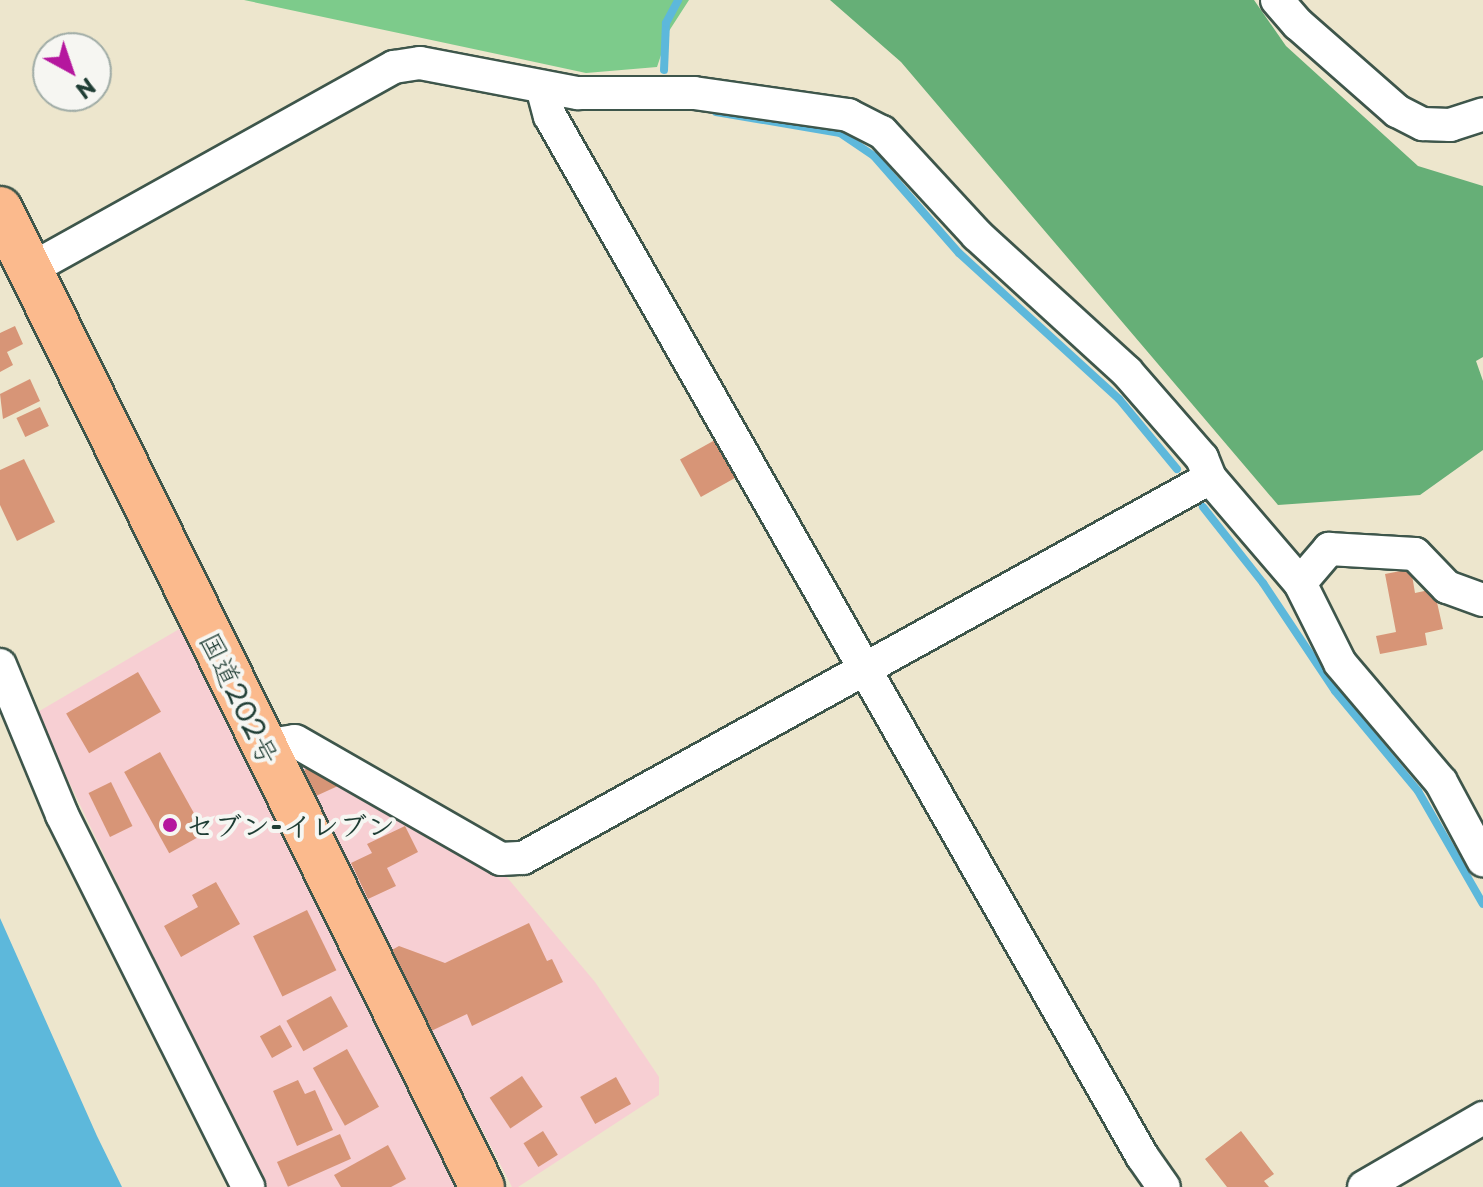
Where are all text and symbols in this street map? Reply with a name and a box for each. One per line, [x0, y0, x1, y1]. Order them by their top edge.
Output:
north arrow [32, 32, 112, 112]
text: N [69, 71, 104, 107]
street label: 国道202号 [194, 626, 286, 770]
place label: セブン-イレブン [186, 808, 395, 842]
marker: セブン-イレブン [161, 816, 179, 834]

